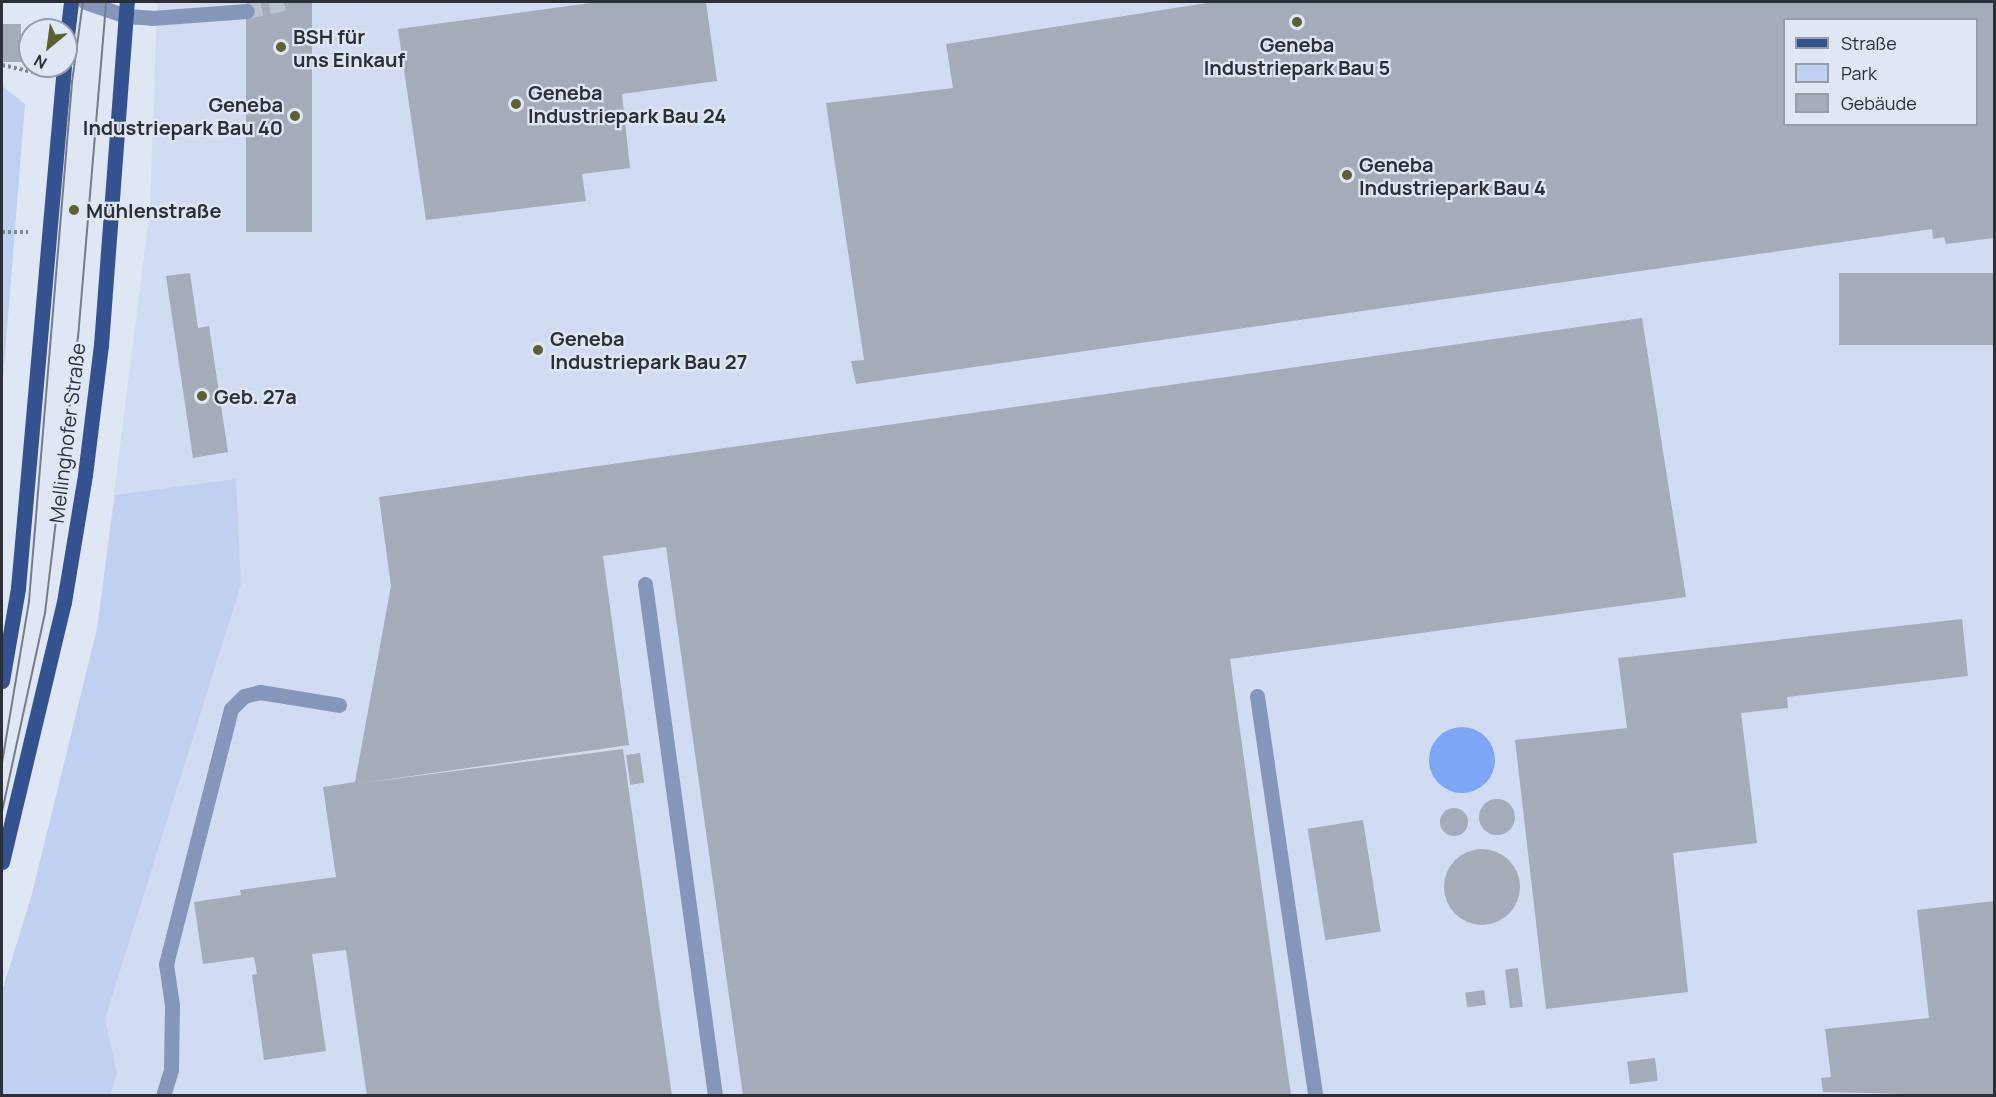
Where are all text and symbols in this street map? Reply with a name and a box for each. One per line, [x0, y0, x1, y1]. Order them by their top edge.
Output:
marker: Geneba Industriepark Bau 5 [1290, 15, 1304, 29]
north arrow [18, 18, 78, 78]
legend [1783, 18, 1978, 126]
place label: BSH für uns Einkauf [293, 24, 405, 71]
text: Straße [1841, 31, 1897, 55]
place label: Geneba Industriepark Bau 5 [1204, 32, 1390, 79]
marker: BSH für uns Einkauf [274, 40, 288, 54]
text: N [30, 50, 51, 74]
text: Park [1841, 61, 1877, 85]
place label: Geneba Industriepark Bau 24 [528, 80, 727, 127]
text: Gebäude [1841, 91, 1917, 115]
place label: Geneba Industriepark Bau 40 [83, 92, 283, 139]
marker: Geneba Industriepark Bau 24 [509, 97, 523, 111]
marker: Geneba Industriepark Bau 40 [288, 109, 302, 123]
place label: Geneba Industriepark Bau 4 [1359, 152, 1546, 199]
marker: Geneba Industriepark Bau 4 [1340, 168, 1354, 182]
place label: Mühlenstraße [86, 198, 221, 222]
marker: Mühlenstraße [67, 203, 81, 217]
place label: Geneba Industriepark Bau 27 [550, 326, 747, 373]
street label: Mellinghofer Straße [44, 341, 90, 525]
marker: Geneba Industriepark Bau 27 [531, 343, 545, 357]
place label: Geb. 27a [214, 384, 297, 408]
marker: Geb. 27a [195, 389, 209, 403]

